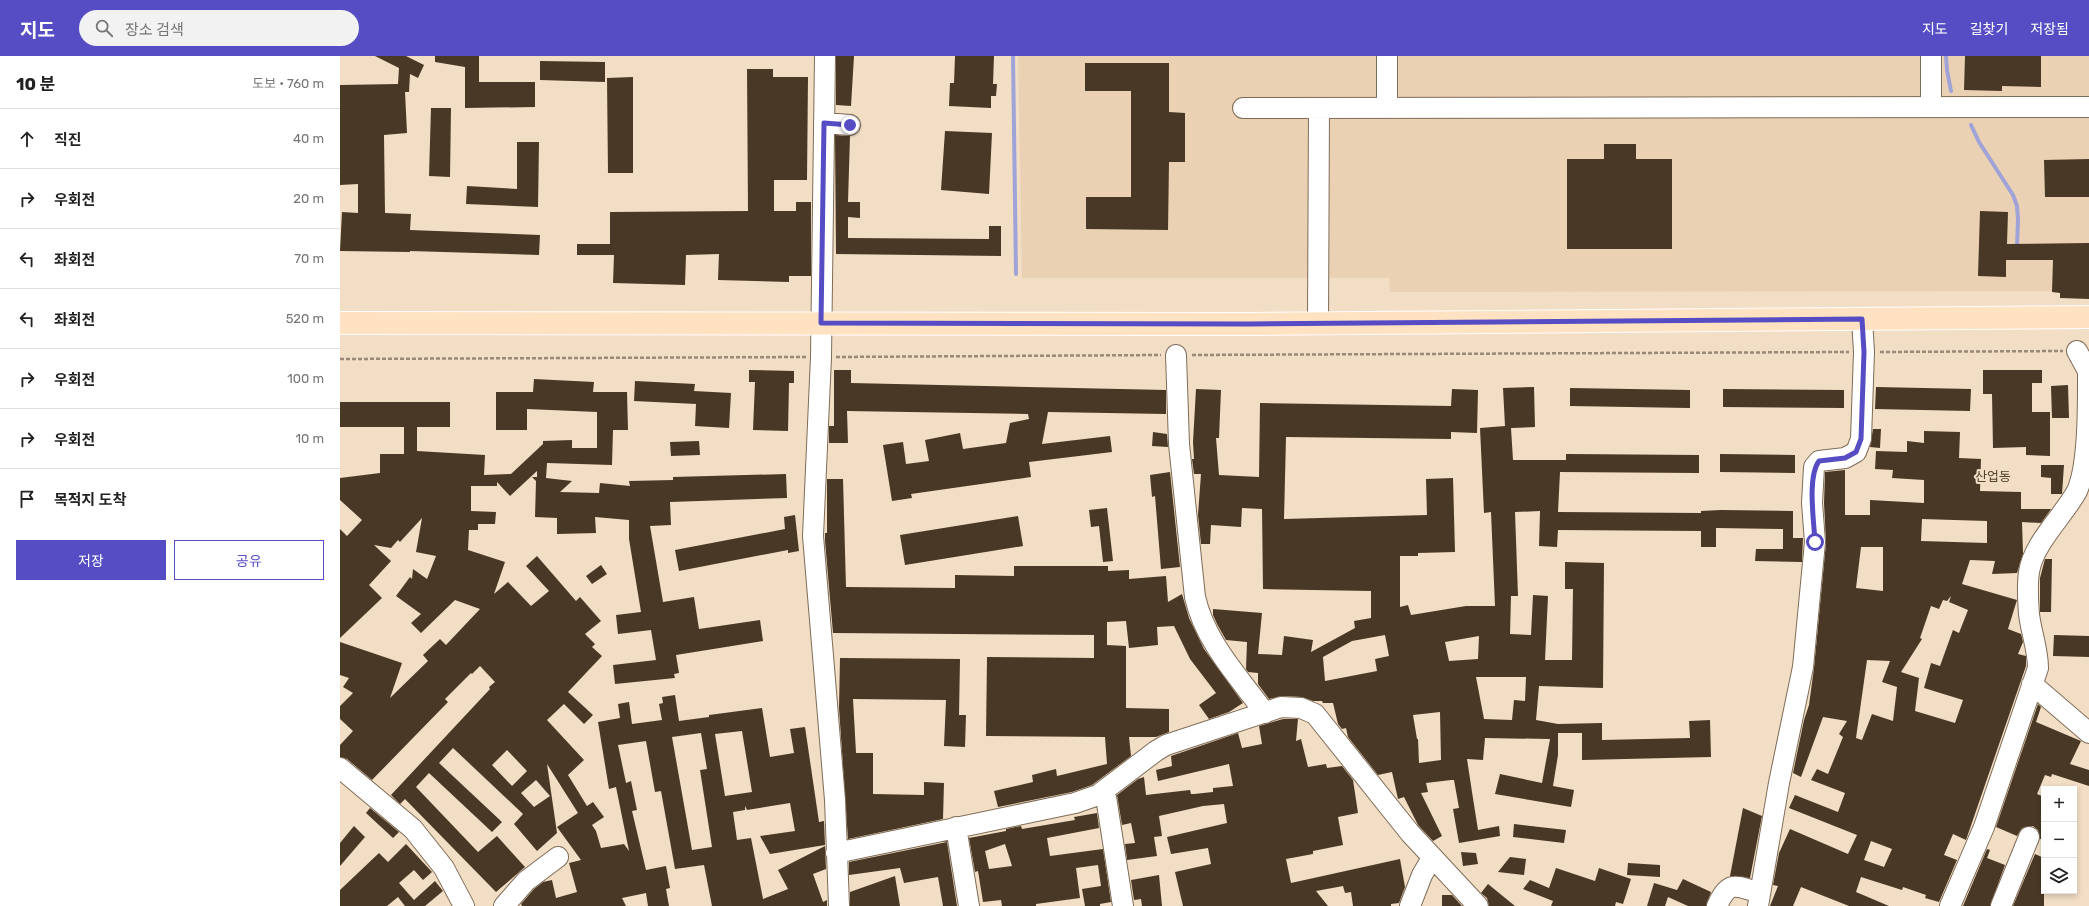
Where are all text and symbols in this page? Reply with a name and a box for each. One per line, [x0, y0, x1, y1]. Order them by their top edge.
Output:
search box [79, 10, 359, 46]
icon: search [93, 17, 115, 39]
text: 지도 [20, 19, 55, 42]
text: 장소 검색 [125, 21, 184, 39]
text: 지도 [1922, 21, 1948, 38]
text: 길찾기 [1970, 21, 2008, 38]
text: 저장됨 [2030, 21, 2069, 38]
text: 10 분 [16, 74, 55, 94]
text: 도보 · 760 m [252, 76, 324, 91]
route end [841, 116, 859, 134]
icon: ahead [16, 128, 38, 150]
text: 직진 [54, 131, 82, 149]
text: 40 m [293, 131, 324, 146]
icon: right [16, 188, 38, 210]
text: 우회전 [54, 191, 95, 209]
text: 20 m [293, 191, 324, 206]
icon: left [16, 248, 38, 270]
text: 좌회전 [54, 251, 95, 269]
text: 70 m [294, 251, 324, 266]
icon: left [16, 308, 38, 330]
text: 좌회전 [54, 311, 95, 329]
text: 520 m [286, 311, 324, 326]
icon: right [16, 368, 38, 390]
text: 우회전 [54, 371, 95, 389]
text: 100 m [287, 371, 324, 386]
icon: right [16, 428, 38, 450]
text: 우회전 [54, 431, 95, 449]
text: 10 m [295, 431, 324, 446]
district label: 산업동 [1975, 469, 2011, 484]
icon: arrive [16, 488, 38, 510]
text: 목적지 도착 [54, 491, 126, 509]
route start [1806, 533, 1824, 551]
button: 저장 [16, 540, 166, 580]
button: 공유 [174, 540, 324, 580]
map controls [2041, 786, 2077, 894]
button: + [2041, 786, 2077, 822]
button: − [2041, 822, 2077, 858]
button: layers [2041, 858, 2077, 894]

